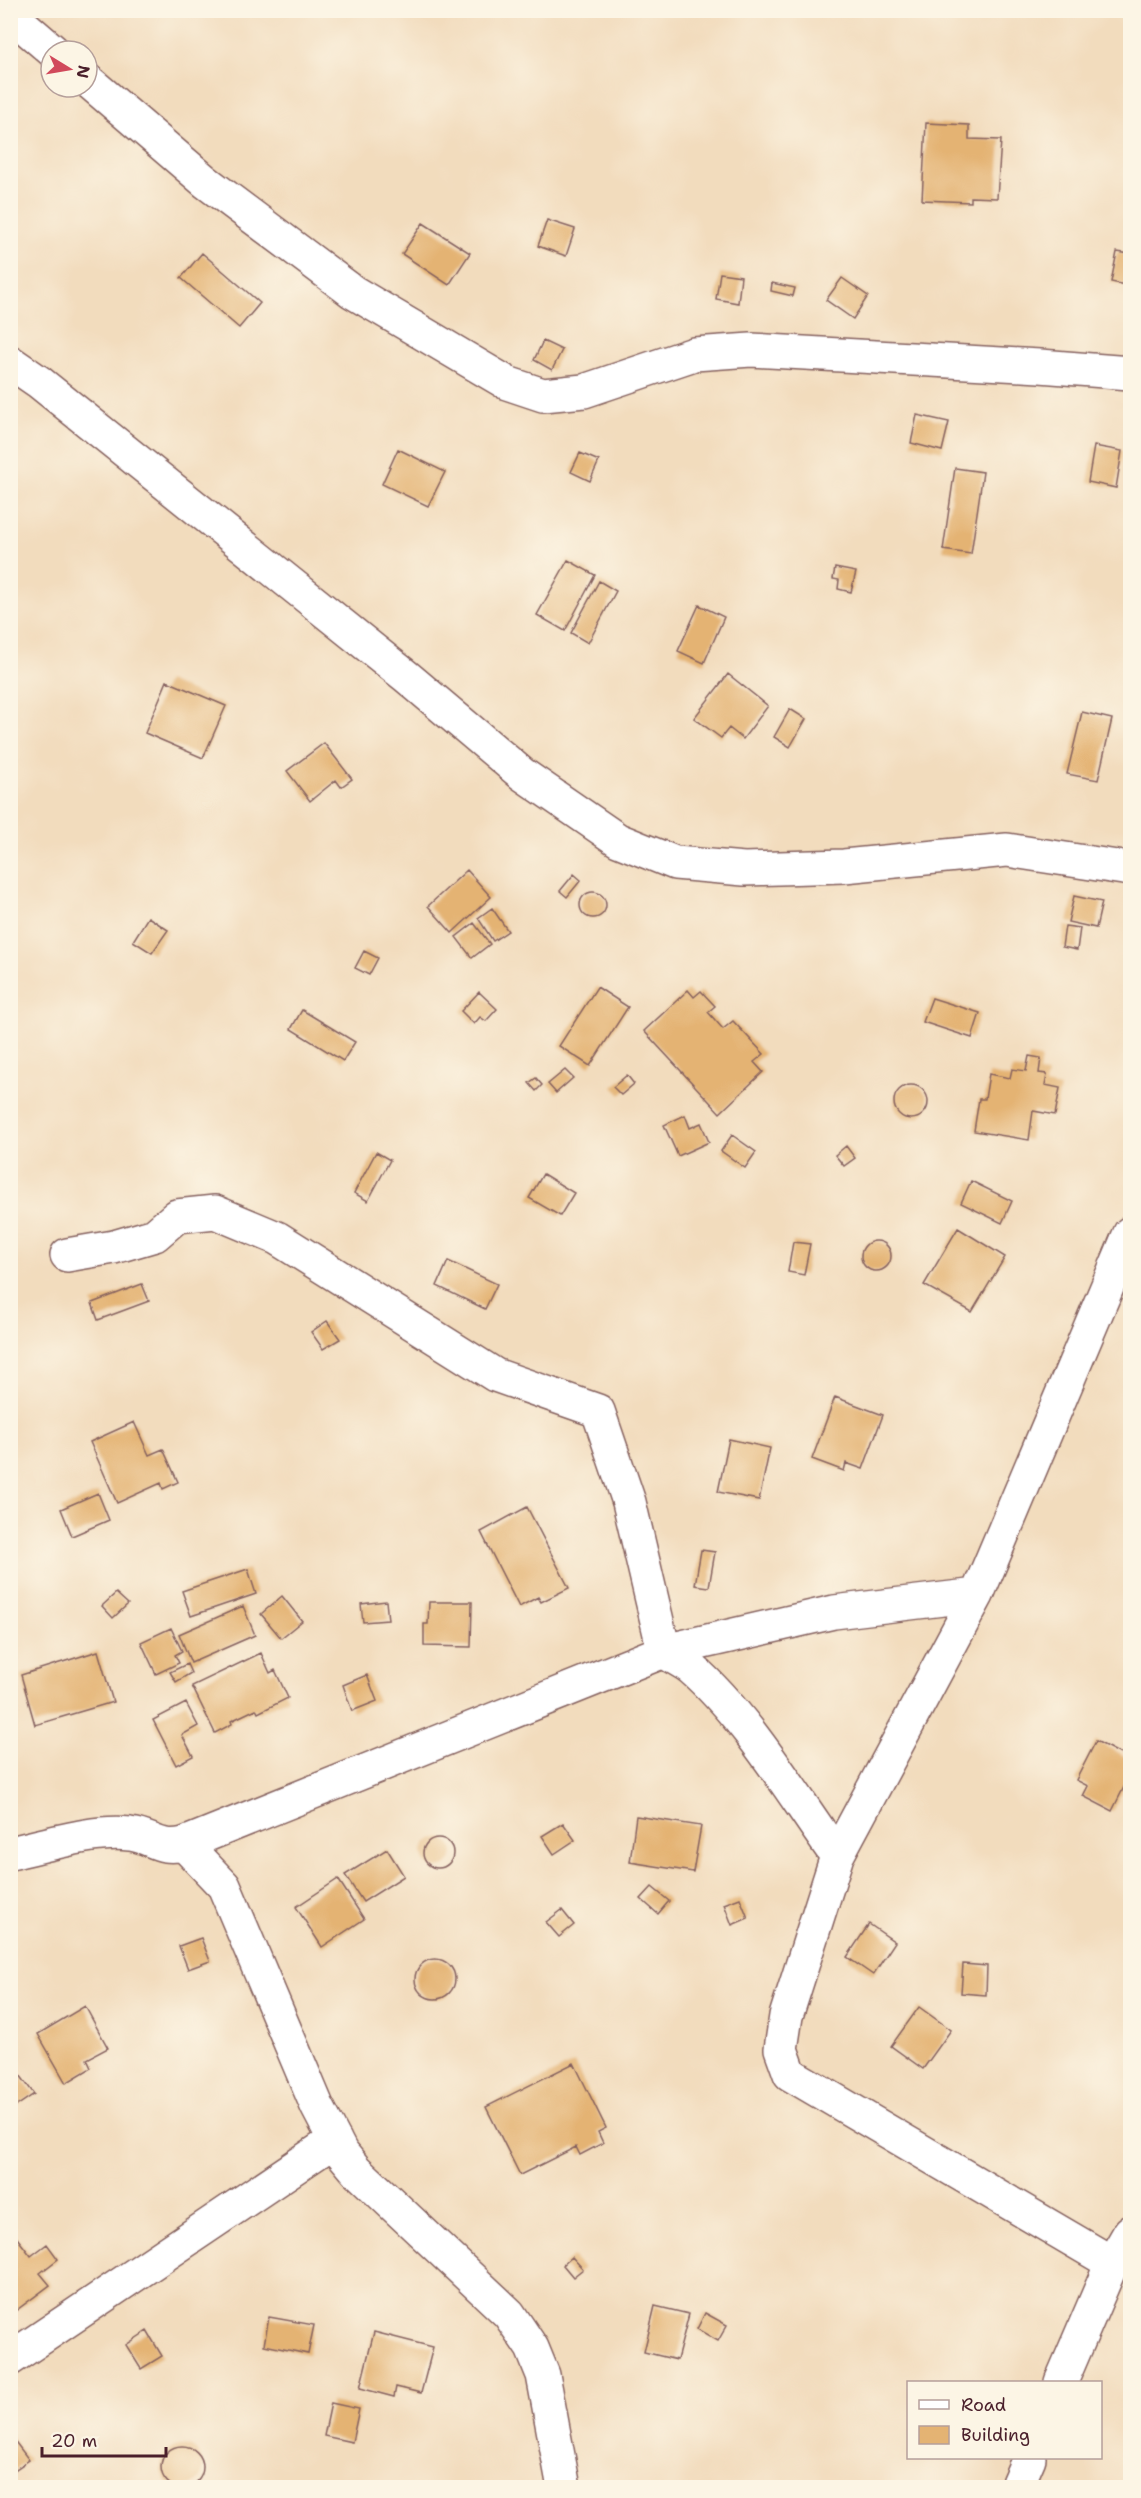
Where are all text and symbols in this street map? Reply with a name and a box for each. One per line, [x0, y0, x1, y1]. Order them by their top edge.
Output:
north arrow [39, 39, 99, 99]
text: N [72, 64, 95, 80]
legend [907, 2381, 1102, 2459]
text: Road [961, 2393, 1006, 2417]
scale bar [42, 2420, 166, 2458]
text: Building [961, 2423, 1030, 2447]
text: 20 m [51, 2429, 97, 2453]

